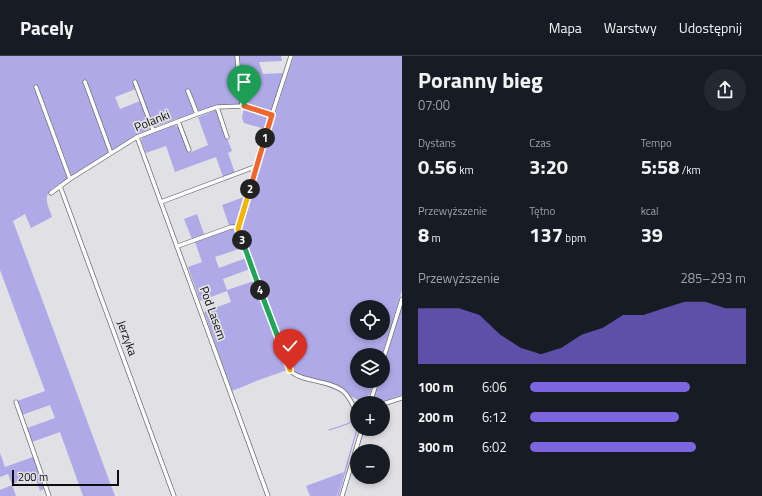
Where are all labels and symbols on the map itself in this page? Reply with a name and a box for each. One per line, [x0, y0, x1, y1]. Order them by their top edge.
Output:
pin [227, 65, 261, 106]
street label: Polanki [131, 105, 173, 136]
pin: 1 [255, 128, 275, 148]
pin: 2 [240, 179, 260, 199]
pin: 3 [232, 230, 252, 250]
pin: 4 [250, 280, 270, 300]
street label: Pod Lasem [195, 283, 232, 342]
street label: Jerzyka [112, 317, 143, 358]
pin [273, 329, 307, 370]
scale bar [12, 468, 119, 487]

